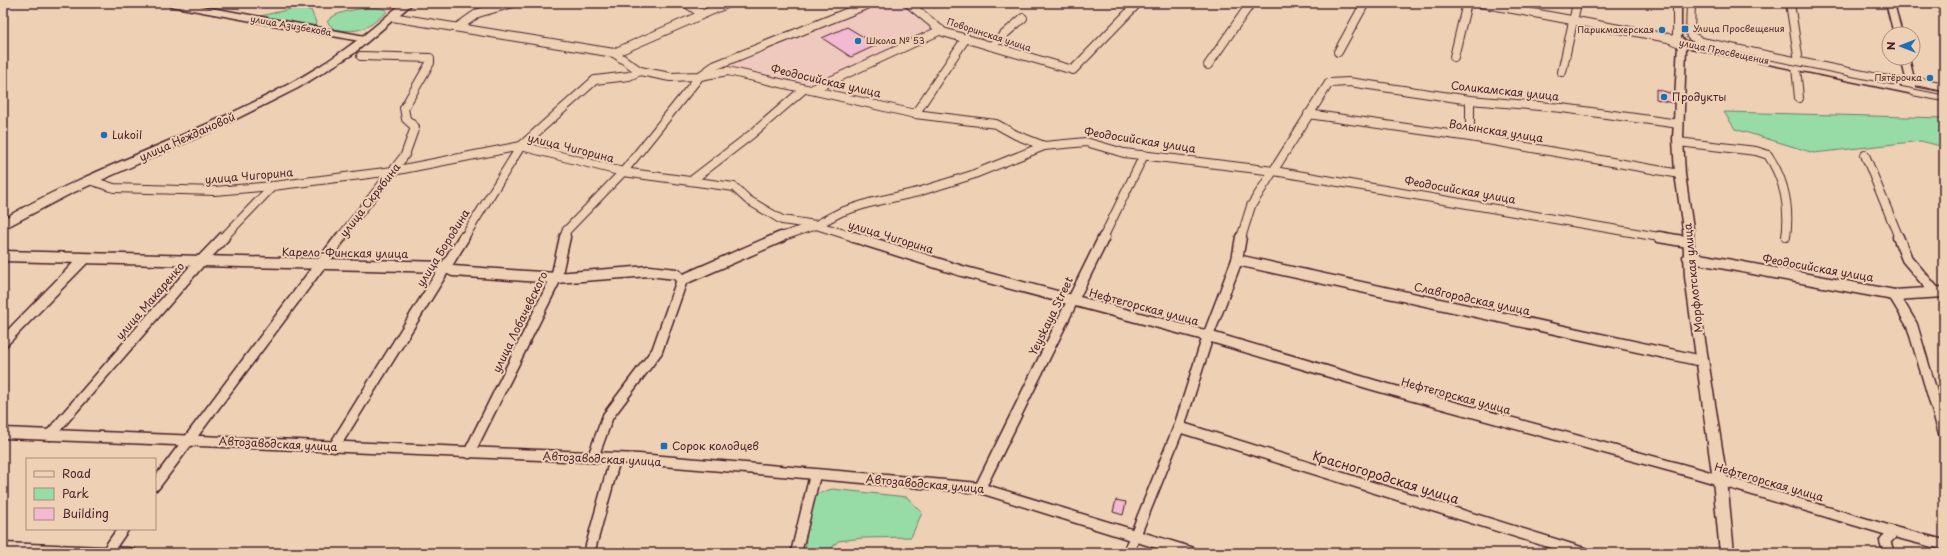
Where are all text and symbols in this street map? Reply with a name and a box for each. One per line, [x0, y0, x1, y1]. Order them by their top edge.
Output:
street label: улица Азизбекова [250, 11, 333, 39]
street label: Поворинская улица [945, 14, 1034, 54]
place label: Улица Просвещения [1693, 21, 1785, 35]
place label: Парикмахерская [1577, 22, 1654, 36]
marker: Улица Просвещения [1680, 24, 1690, 34]
marker: Парикмахерская [1657, 25, 1667, 35]
north arrow [1881, 26, 1921, 66]
place label: Школа № 53 [866, 33, 925, 47]
street label: улица Просвещения [1678, 35, 1771, 67]
marker: Школа № 53 [853, 36, 863, 46]
text: N [1882, 41, 1899, 50]
street label: Феодосийская улица [769, 60, 883, 101]
place label: Пятёрочка [1874, 70, 1922, 84]
marker: Пятёрочка [1925, 73, 1935, 83]
street label: Соликамская улица [1450, 76, 1560, 105]
place label: Продукты [1672, 88, 1726, 105]
marker: Продукты [1659, 92, 1669, 102]
street label: улица Неждановой [136, 108, 237, 165]
street label: Волынская улица [1448, 115, 1545, 146]
street label: Феодосийская улица [1083, 122, 1197, 157]
place label: Lukoil [112, 126, 142, 143]
street label: улица Чигорина [526, 129, 616, 166]
marker: Lukoil [99, 130, 109, 140]
street label: улица Скрябина [335, 159, 404, 240]
street label: улица Чигорина [204, 163, 294, 188]
street label: Феодосийская улица [1403, 171, 1517, 208]
street label: улица Бородина [412, 205, 473, 290]
street label: улица Чигорина [846, 215, 936, 258]
street label: Морфлотская улица [1678, 222, 1707, 334]
street label: Карело-Финская улица [282, 243, 408, 262]
street label: Феодосийская улица [1761, 249, 1875, 286]
street label: улица Макаренко [111, 258, 188, 343]
street label: улица Лобачевского [488, 268, 551, 375]
street label: Yeyskaya Street [1024, 273, 1077, 358]
street label: Славгородская улица [1413, 278, 1532, 319]
street label: Нефтегорская улица [1087, 284, 1201, 329]
street label: Нефтегорская улица [1399, 373, 1513, 418]
street label: Автозаводская улица [218, 432, 338, 455]
place label: Сорок колодцев [672, 437, 759, 454]
marker: Сорок колодцев [659, 441, 669, 451]
street label: Красногородская улица [1310, 445, 1463, 508]
street label: Автозаводская улица [542, 447, 662, 470]
legend [26, 458, 156, 530]
street label: Нефтегорская улица [1713, 458, 1826, 505]
text: Road [62, 464, 91, 482]
street label: Автозаводская улица [865, 470, 985, 497]
text: Park [62, 484, 89, 502]
text: Building [62, 504, 109, 522]

